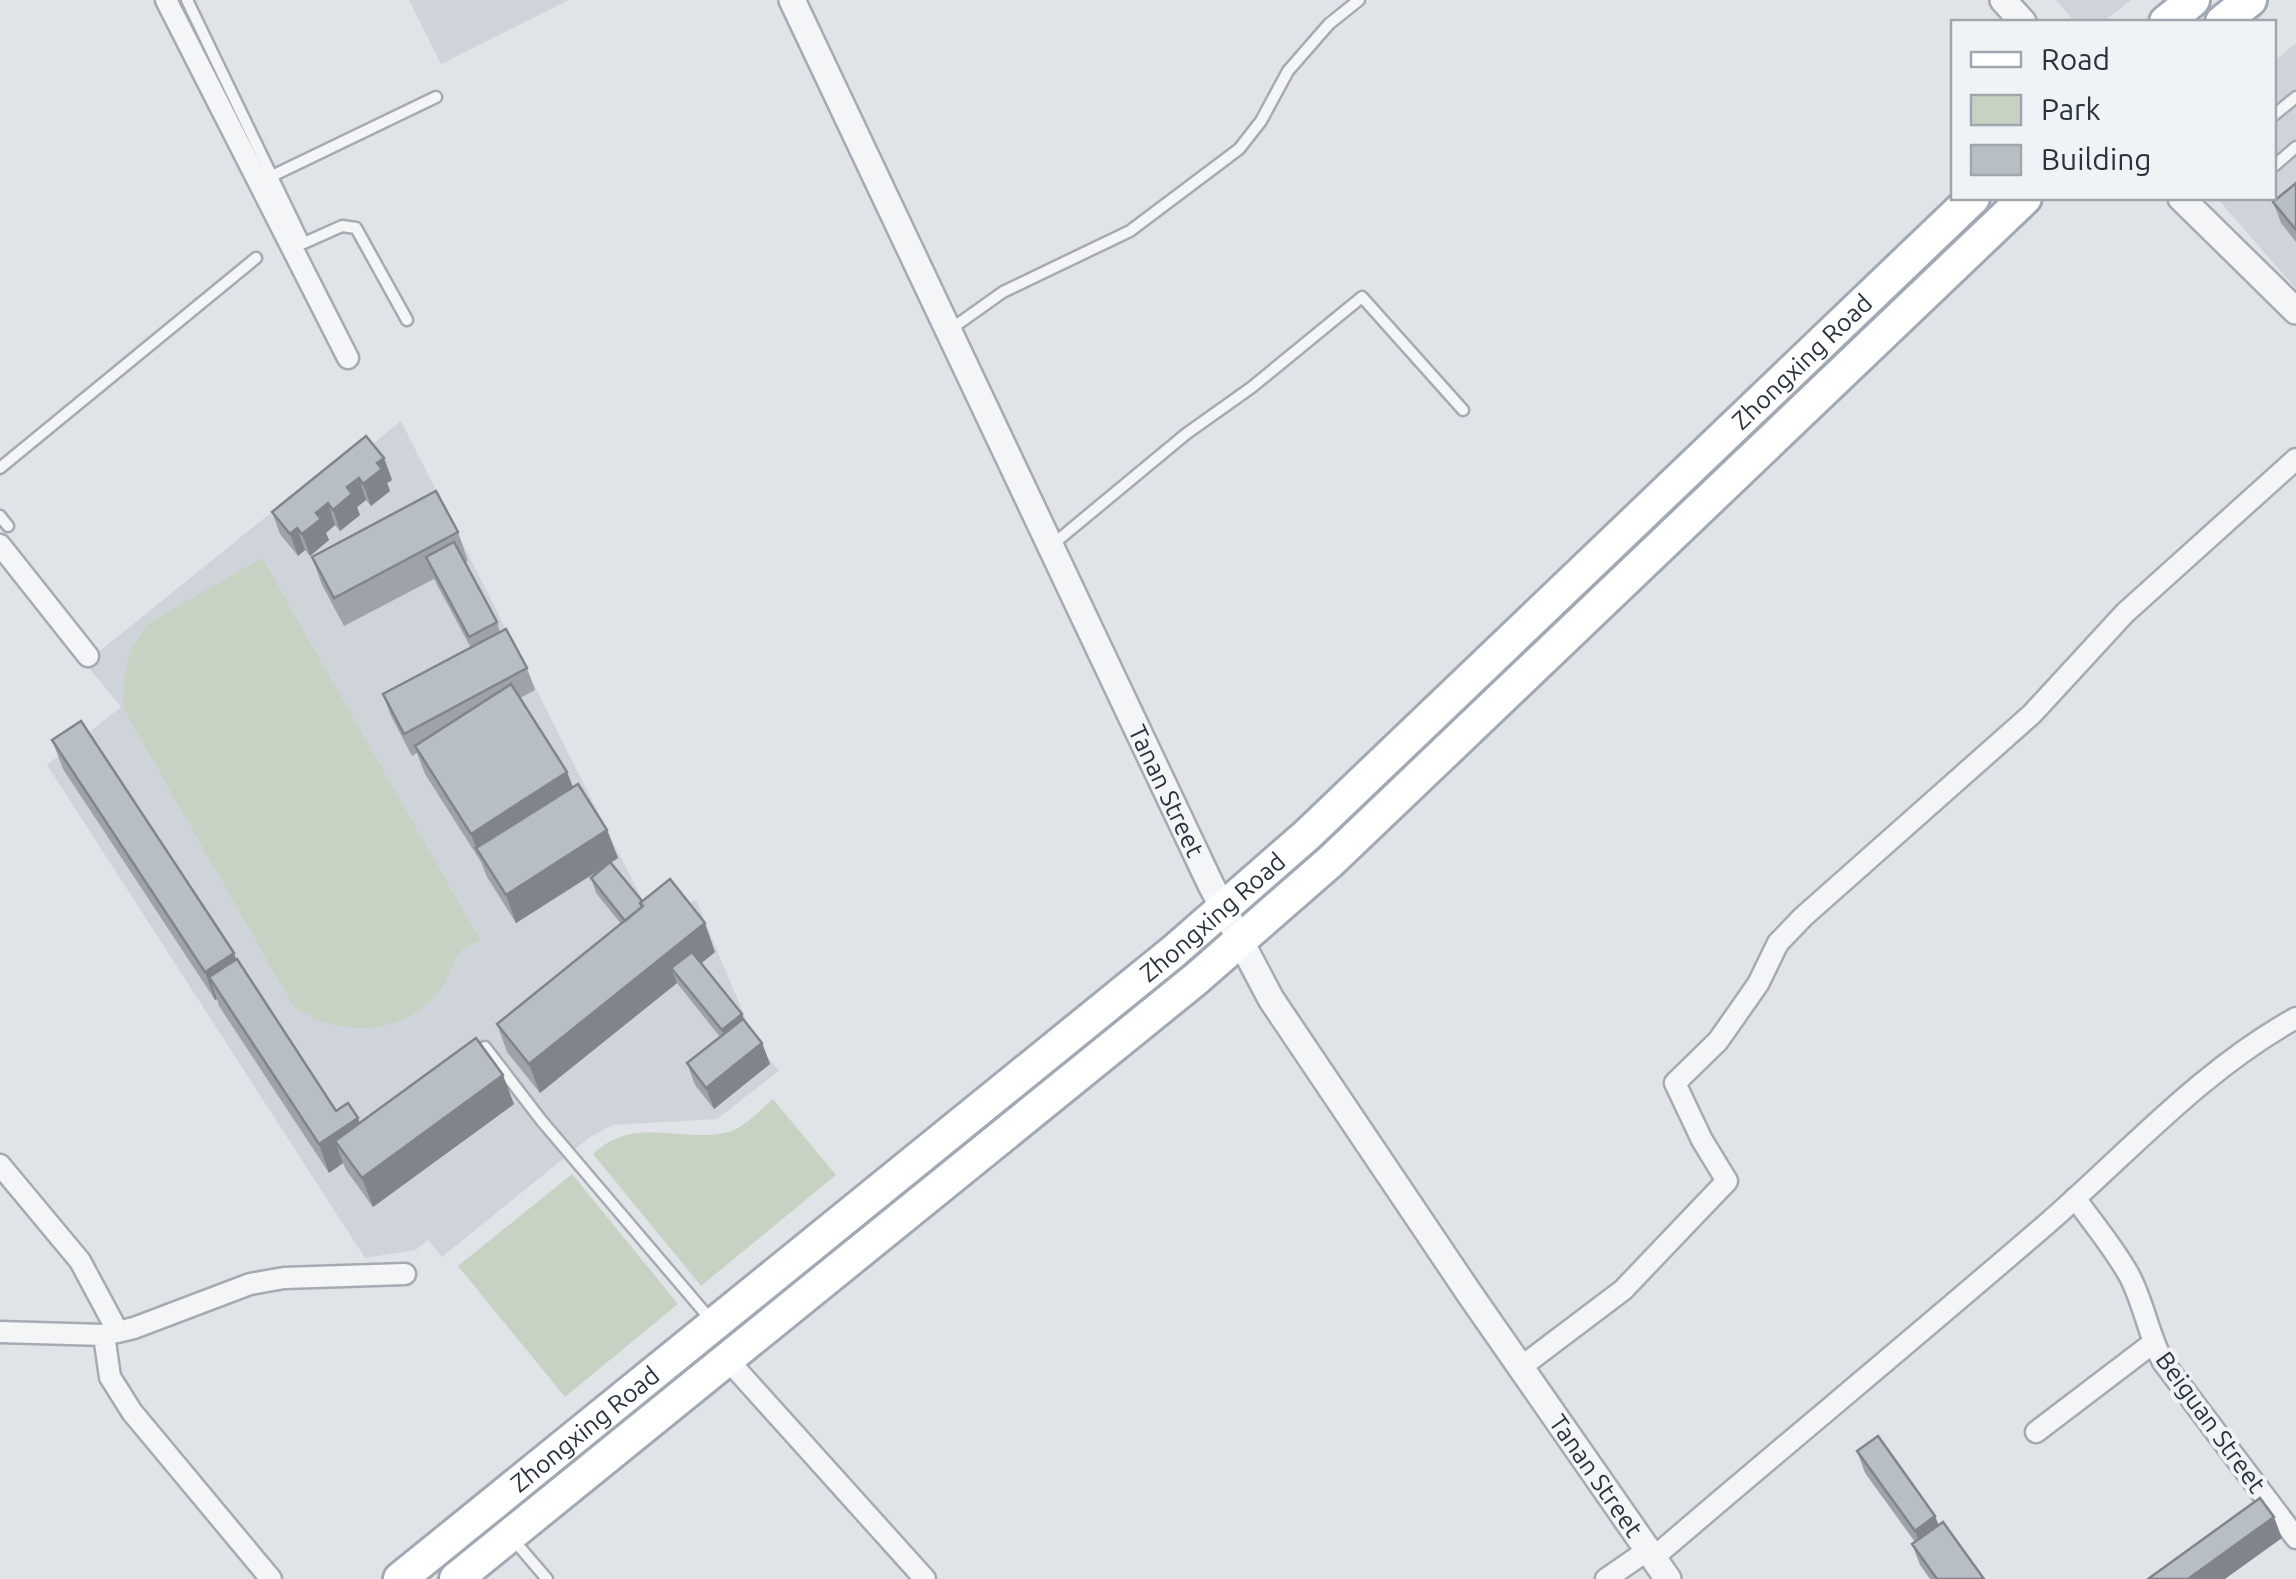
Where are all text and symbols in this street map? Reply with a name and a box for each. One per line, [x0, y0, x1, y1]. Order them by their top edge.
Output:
legend [1951, 20, 2276, 200]
text: Road [2041, 42, 2110, 76]
text: Park [2041, 92, 2101, 126]
text: Building [2041, 142, 2152, 176]
street label: Zhongxing Road [1726, 288, 1878, 435]
street label: Tanan Street [1123, 720, 1210, 862]
street label: Zhongxing Road [1134, 847, 1291, 987]
street label: Beiguan Street [2151, 1346, 2272, 1498]
street label: Zhongxing Road [505, 1361, 665, 1497]
street label: Tanan Street [1544, 1409, 1648, 1542]

